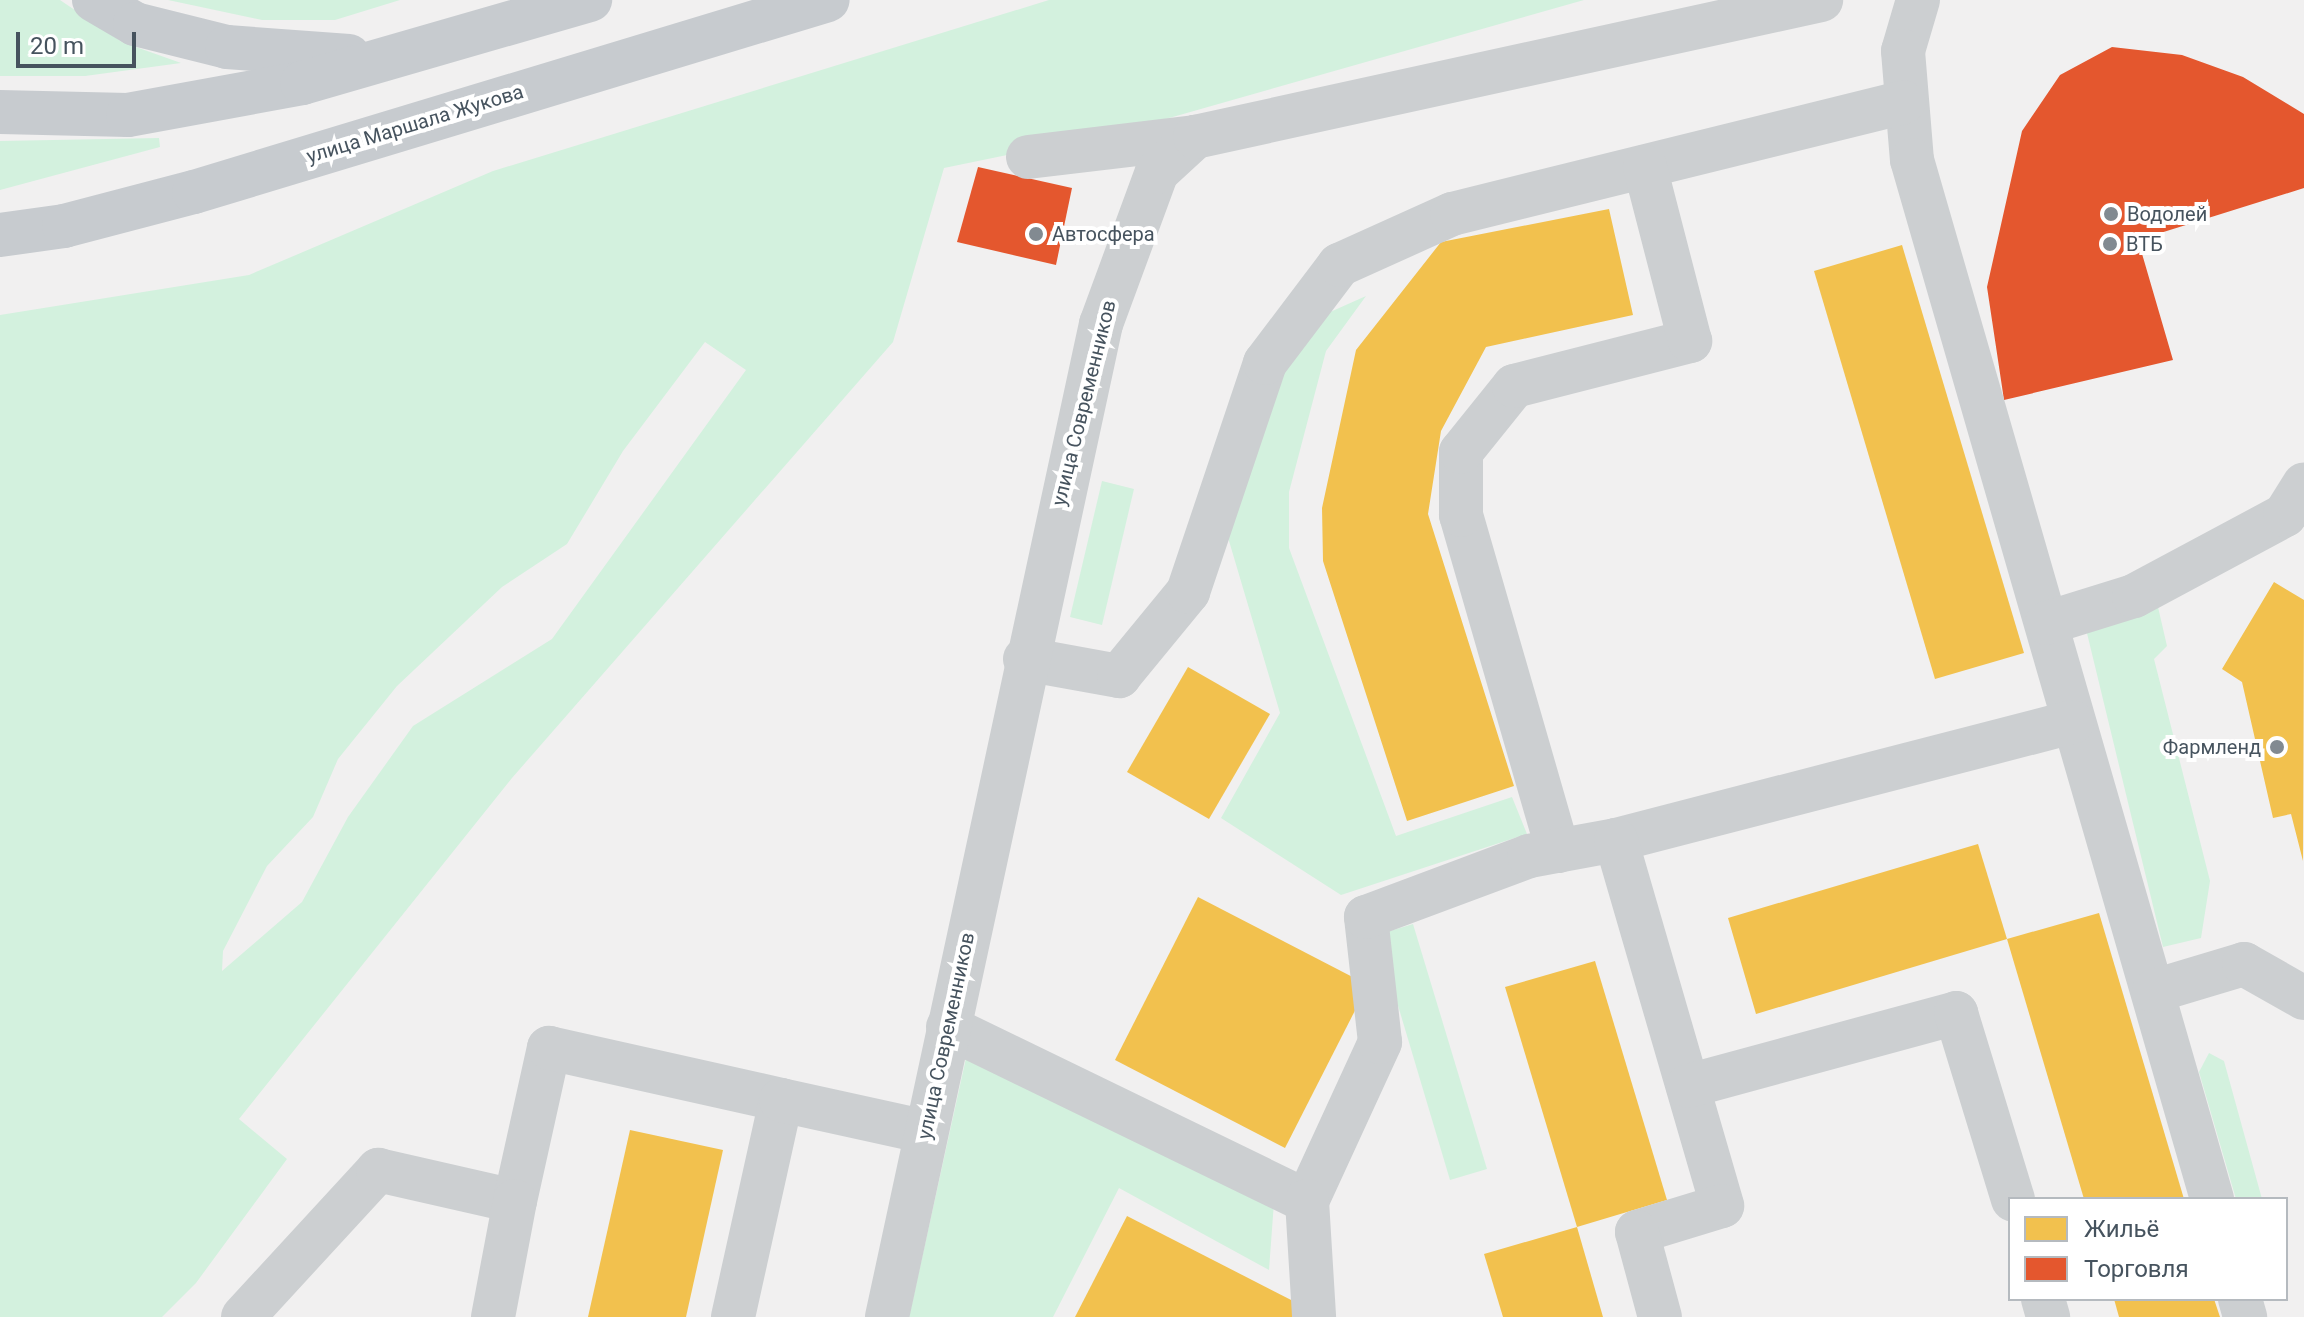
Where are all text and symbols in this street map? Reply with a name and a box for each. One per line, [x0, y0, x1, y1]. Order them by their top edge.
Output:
scale bar [20, 16, 140, 66]
text: 20 m [30, 32, 84, 60]
street label: улица Маршала Жукова [304, 80, 526, 168]
place label: Водолей [2127, 202, 2207, 226]
marker: Водолей [2102, 205, 2120, 223]
place label: Автосфера [1052, 222, 1155, 246]
marker: Автосфера [1027, 225, 1045, 243]
place label: ВТБ [2126, 232, 2163, 256]
marker: ВТБ [2101, 235, 2119, 253]
street label: улица Современников [1047, 298, 1121, 508]
place label: Фармленд [2163, 735, 2261, 759]
marker: Фармленд [2268, 738, 2286, 756]
street label: улица Современников [912, 930, 980, 1142]
legend [2008, 1197, 2288, 1301]
text: Жильё [2084, 1215, 2159, 1243]
text: Торговля [2084, 1255, 2189, 1283]

